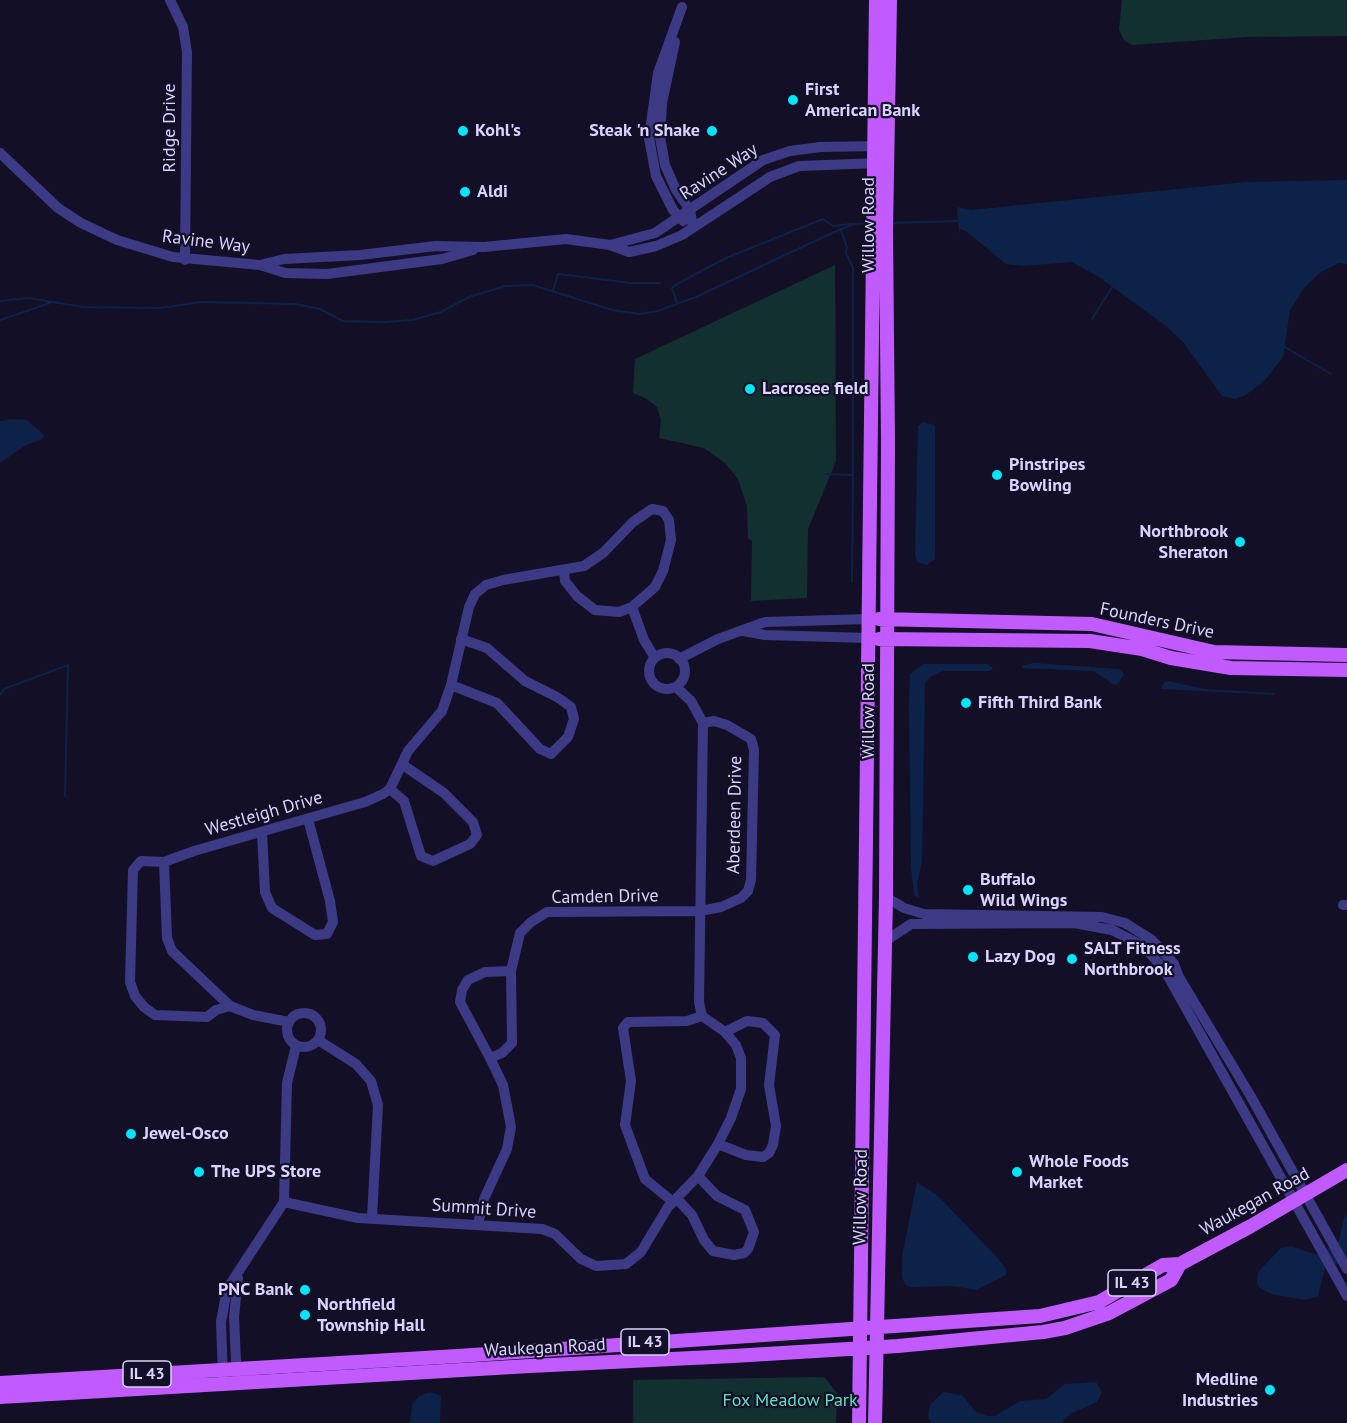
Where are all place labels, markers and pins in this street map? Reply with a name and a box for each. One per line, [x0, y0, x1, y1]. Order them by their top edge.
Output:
place label: First American Bank [805, 79, 920, 122]
marker: First American Bank [786, 93, 800, 107]
place label: Kohl's [475, 120, 521, 142]
place label: Steak 'n Shake [589, 120, 700, 142]
marker: Kohl's [456, 124, 470, 138]
marker: Steak 'n Shake [705, 124, 719, 138]
place label: Aldi [477, 181, 508, 203]
marker: Aldi [458, 185, 472, 199]
place label: Lacrosee field [762, 378, 868, 400]
marker: Lacrosee field [743, 382, 757, 396]
place label: Pinstripes Bowling [1009, 454, 1085, 496]
marker: Pinstripes Bowling [990, 468, 1004, 482]
place label: Northbrook Sheraton [1139, 521, 1228, 564]
marker: Northbrook Sheraton [1233, 535, 1247, 549]
place label: Fifth Third Bank [978, 692, 1102, 714]
marker: Fifth Third Bank [959, 696, 973, 710]
place label: Buffalo Wild Wings [980, 869, 1067, 912]
marker: Buffalo Wild Wings [961, 883, 975, 897]
place label: SALT Fitness Northbrook [1084, 938, 1181, 980]
place label: Lazy Dog [985, 946, 1056, 968]
marker: Lazy Dog [966, 950, 980, 964]
marker: SALT Fitness Northbrook [1065, 952, 1079, 966]
place label: Jewel-Osco [143, 1123, 229, 1145]
marker: Jewel-Osco [124, 1127, 138, 1141]
place label: Whole Foods Market [1029, 1151, 1129, 1194]
place label: The UPS Store [211, 1161, 321, 1183]
marker: The UPS Store [192, 1165, 206, 1179]
marker: Whole Foods Market [1010, 1165, 1024, 1179]
place label: PNC Bank [218, 1279, 293, 1301]
marker: PNC Bank [298, 1283, 312, 1297]
place label: Northfield Township Hall [317, 1294, 425, 1336]
marker: Northfield Township Hall [298, 1308, 312, 1322]
place label: Medline Industries [1182, 1369, 1258, 1412]
marker: Medline Industries [1263, 1383, 1277, 1397]

